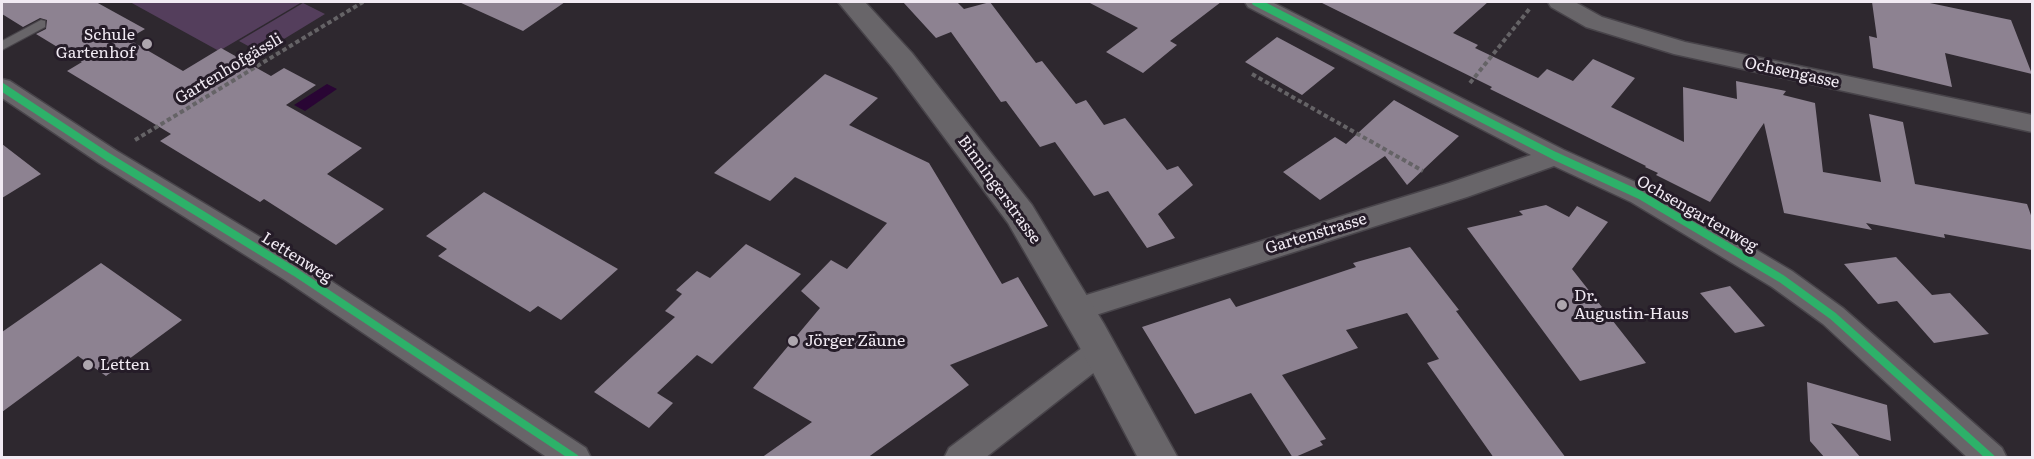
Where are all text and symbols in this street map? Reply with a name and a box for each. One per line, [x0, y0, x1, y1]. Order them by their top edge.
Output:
place label: Schule Gartenhof [56, 25, 135, 63]
street label: Gartenhofgässli [172, 29, 286, 109]
marker: Schule Gartenhof [140, 37, 154, 51]
street label: Ochsengasse [1743, 54, 1841, 92]
street label: Binningerstrasse [953, 132, 1045, 248]
street label: Ochsengartenweg [1633, 172, 1761, 256]
street label: Gartenstrasse [1263, 209, 1369, 259]
street label: Lettenweg [258, 229, 336, 287]
place label: Dr. Augustin-Haus [1574, 286, 1688, 324]
marker: Dr. Augustin-Haus [1555, 298, 1569, 312]
place label: Jörger Zäune [805, 331, 905, 351]
marker: Jörger Zäune [786, 334, 800, 348]
place label: Letten [100, 355, 150, 375]
marker: Letten [81, 358, 95, 372]

